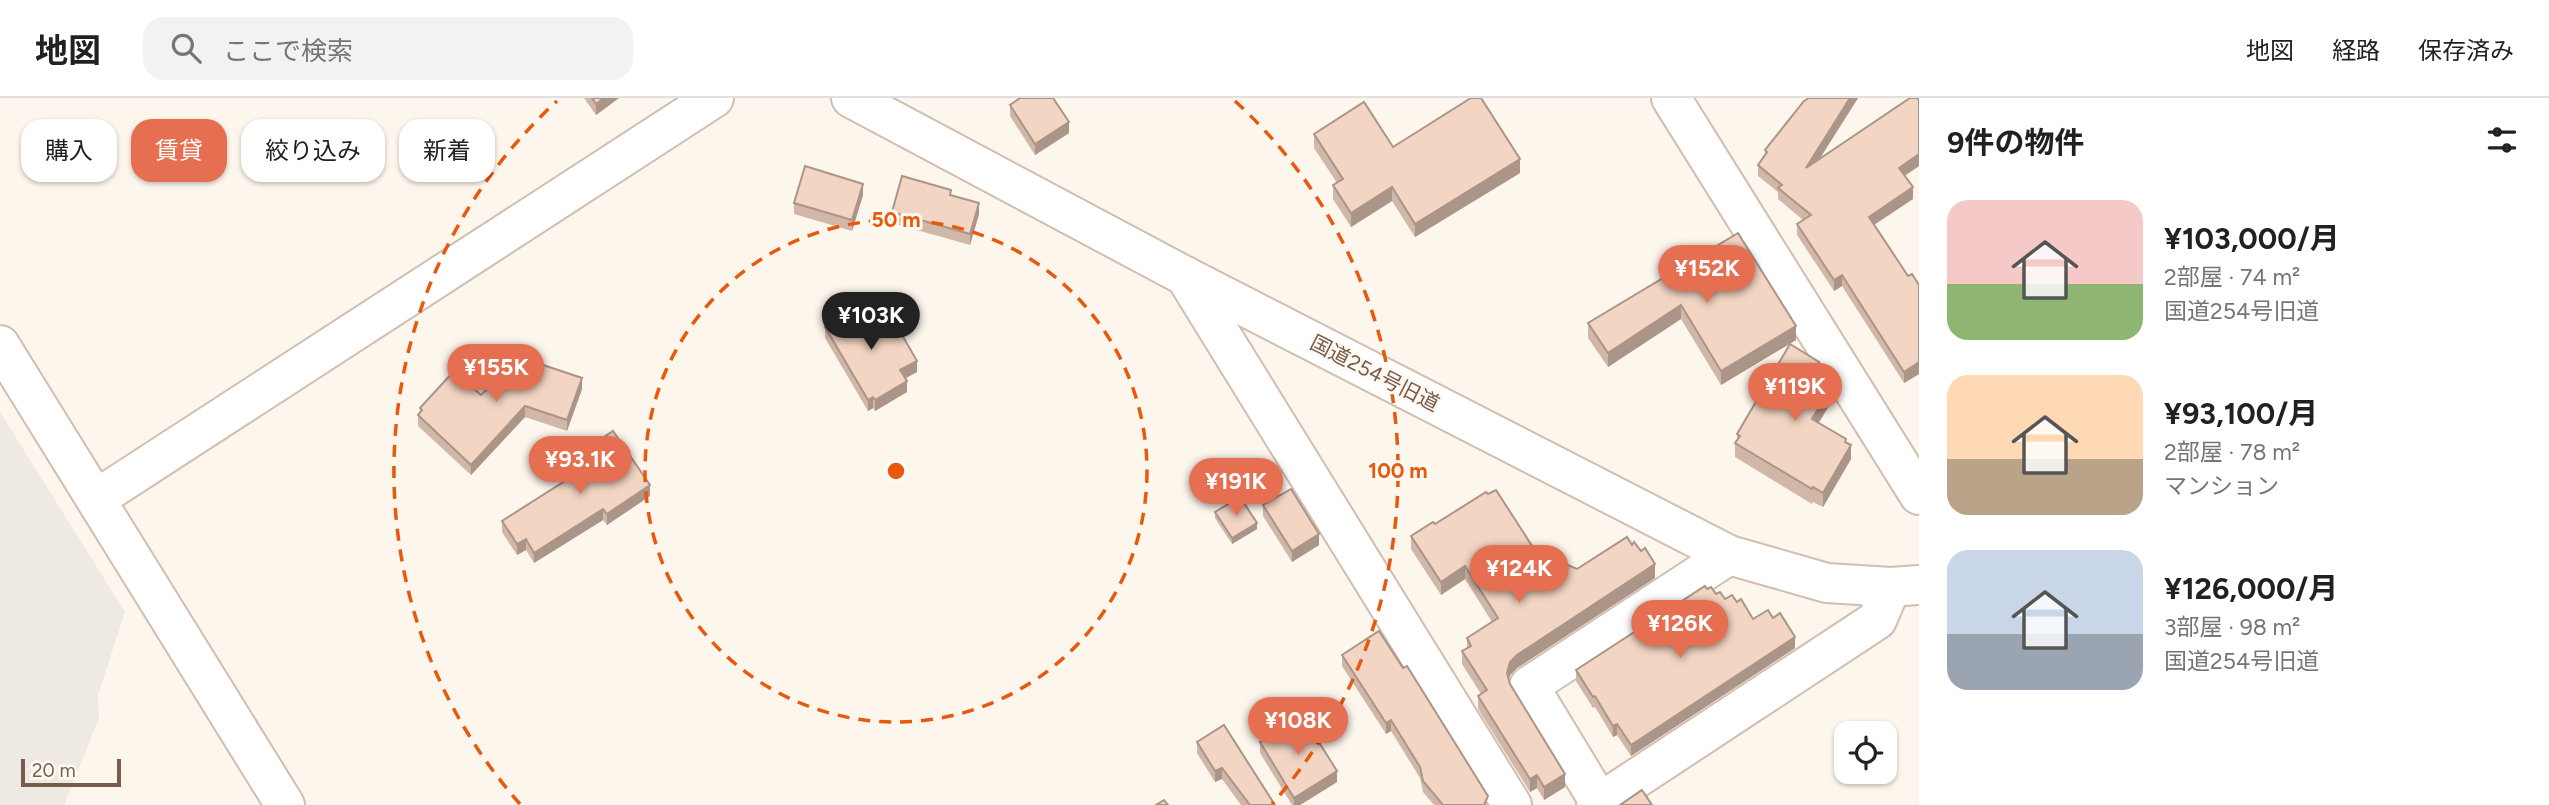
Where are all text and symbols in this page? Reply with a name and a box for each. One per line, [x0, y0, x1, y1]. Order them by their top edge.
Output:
search box [143, 17, 633, 80]
icon: search [167, 29, 205, 67]
text: 地図 [35, 31, 101, 70]
text: ここで検索 [223, 35, 353, 67]
text: 地図 [2246, 36, 2294, 65]
text: 経路 [2332, 36, 2380, 65]
text: 保存済み [2418, 36, 2514, 65]
chip: 購入 [21, 119, 117, 182]
chip: 賃貸 [131, 119, 227, 182]
chip: 絞り込み [241, 119, 385, 182]
chip: 新着 [399, 119, 495, 182]
icon: filters [2483, 121, 2521, 159]
text: 9件の物件 [1947, 124, 2084, 161]
text: 50 m [871, 207, 921, 232]
text: ¥103,000/月 [2164, 220, 2340, 257]
icon: home [2003, 228, 2087, 312]
pin: ¥152K [1658, 246, 1756, 305]
text: ¥152K [1674, 254, 1740, 282]
text: 2部屋 · 74 m² [2164, 263, 2300, 291]
pin: ¥103K [822, 292, 920, 352]
text: 国道254号旧道 [2164, 297, 2319, 325]
text: ¥103K [838, 301, 904, 329]
street label: 国道254号旧道 [1306, 330, 1444, 416]
pin: ¥155K [447, 344, 545, 404]
text: ¥155K [463, 353, 529, 381]
pin: ¥119K [1746, 364, 1844, 423]
text: ¥119K [1764, 372, 1826, 400]
text: ¥93,100/月 [2164, 395, 2318, 432]
icon: home [2003, 403, 2087, 487]
pin: ¥93.1K [523, 436, 637, 496]
text: 2部屋 · 78 m² [2164, 438, 2300, 466]
text: ¥93.1K [545, 445, 615, 473]
pin: ¥191K [1187, 458, 1285, 518]
text: 100 m [1368, 458, 1428, 483]
centre of rings [884, 459, 908, 483]
text: ¥191K [1205, 467, 1267, 495]
text: マンション [2164, 472, 2279, 500]
pin: ¥124K [1470, 546, 1568, 605]
text: ¥124K [1486, 554, 1552, 582]
text: ¥126,000/月 [2164, 570, 2338, 607]
icon: home [2003, 578, 2087, 662]
pin: ¥126K [1631, 601, 1729, 660]
text: ¥126K [1647, 609, 1713, 637]
text: 3部屋 · 98 m² [2164, 613, 2300, 641]
text: 国道254号旧道 [2164, 647, 2319, 675]
pin: ¥108K [1249, 698, 1347, 757]
text: ¥108K [1264, 706, 1332, 734]
map controls [1834, 721, 1897, 784]
button: locate [1834, 721, 1897, 784]
scale bar [21, 756, 121, 788]
text: 20 m [32, 759, 76, 782]

